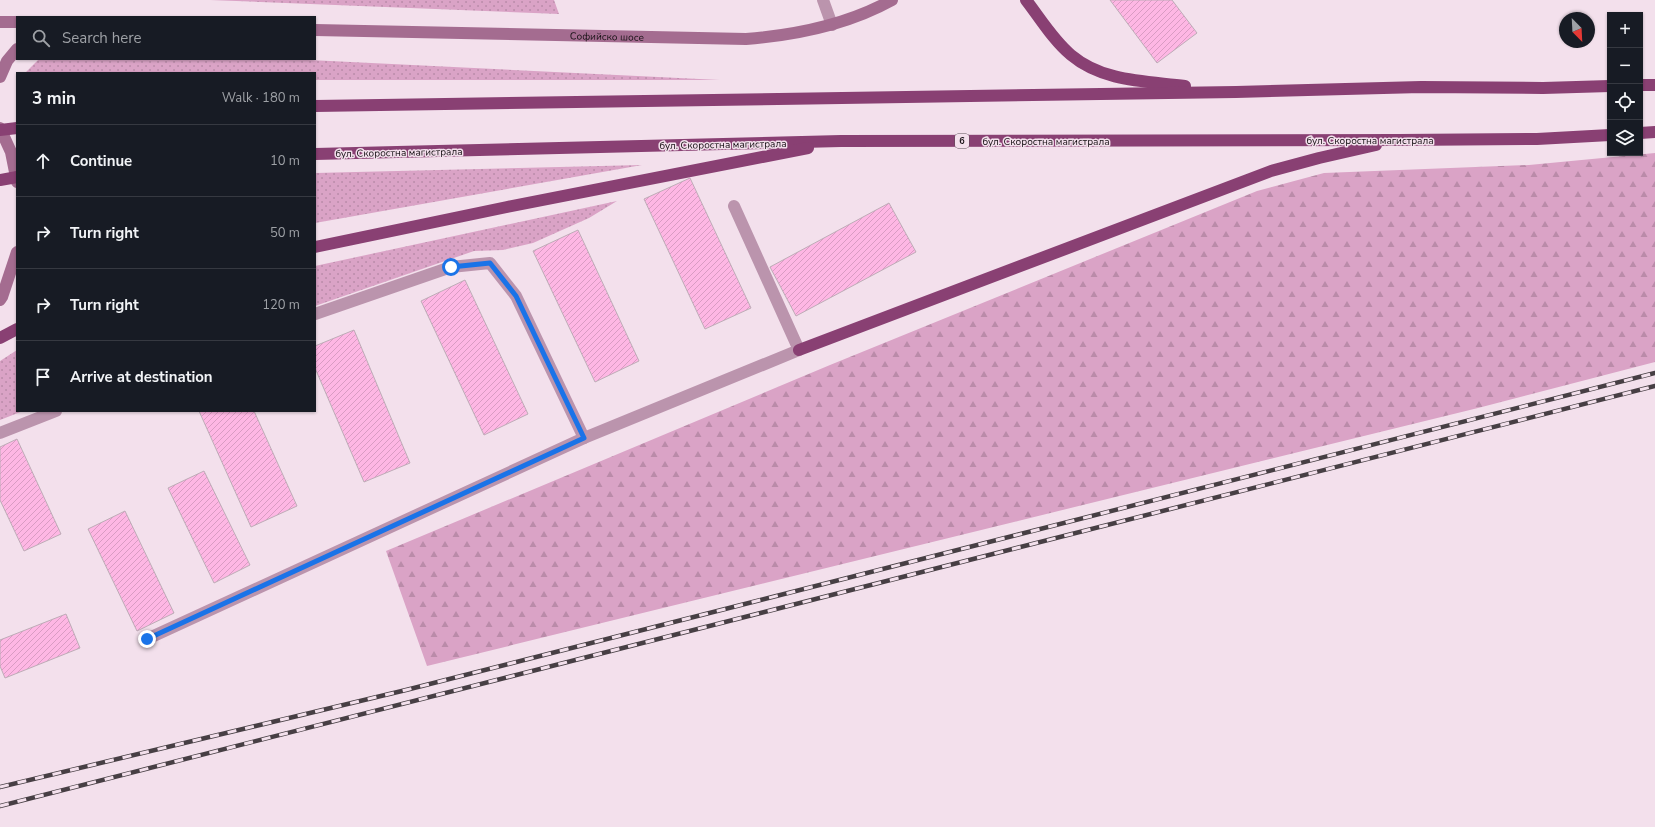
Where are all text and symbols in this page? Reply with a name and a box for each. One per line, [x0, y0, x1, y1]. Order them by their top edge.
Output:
north arrow [1559, 12, 1595, 48]
map controls [1607, 12, 1643, 156]
button: + [1607, 12, 1643, 48]
search box [16, 16, 316, 60]
icon: search [30, 27, 52, 49]
text: Search here [62, 28, 142, 48]
street label: Софийско шосе [570, 29, 644, 45]
button: − [1607, 48, 1643, 84]
button: locate [1607, 84, 1643, 120]
text: 3 min [32, 87, 76, 110]
text: Walk · 180 m [222, 89, 300, 107]
button: layers [1607, 120, 1643, 156]
road number: 6 [955, 134, 969, 148]
street label: бул. Скоростна магистрала [1306, 134, 1434, 148]
street label: бул. Скоростна магистрала [982, 135, 1110, 149]
street label: бул. Скоростна магистрала [659, 137, 787, 153]
street label: бул. Скоростна магистрала [335, 145, 463, 161]
icon: ahead [32, 150, 54, 172]
text: Continue [70, 151, 132, 171]
text: 10 m [270, 152, 300, 170]
icon: right [32, 222, 54, 244]
text: Turn right [70, 223, 139, 243]
text: 50 m [270, 224, 300, 242]
route start [442, 258, 460, 276]
icon: right [32, 294, 54, 316]
text: Turn right [70, 295, 139, 315]
text: 120 m [262, 296, 300, 314]
icon: arrive [32, 366, 54, 388]
text: Arrive at destination [70, 367, 213, 387]
route end [138, 630, 156, 648]

